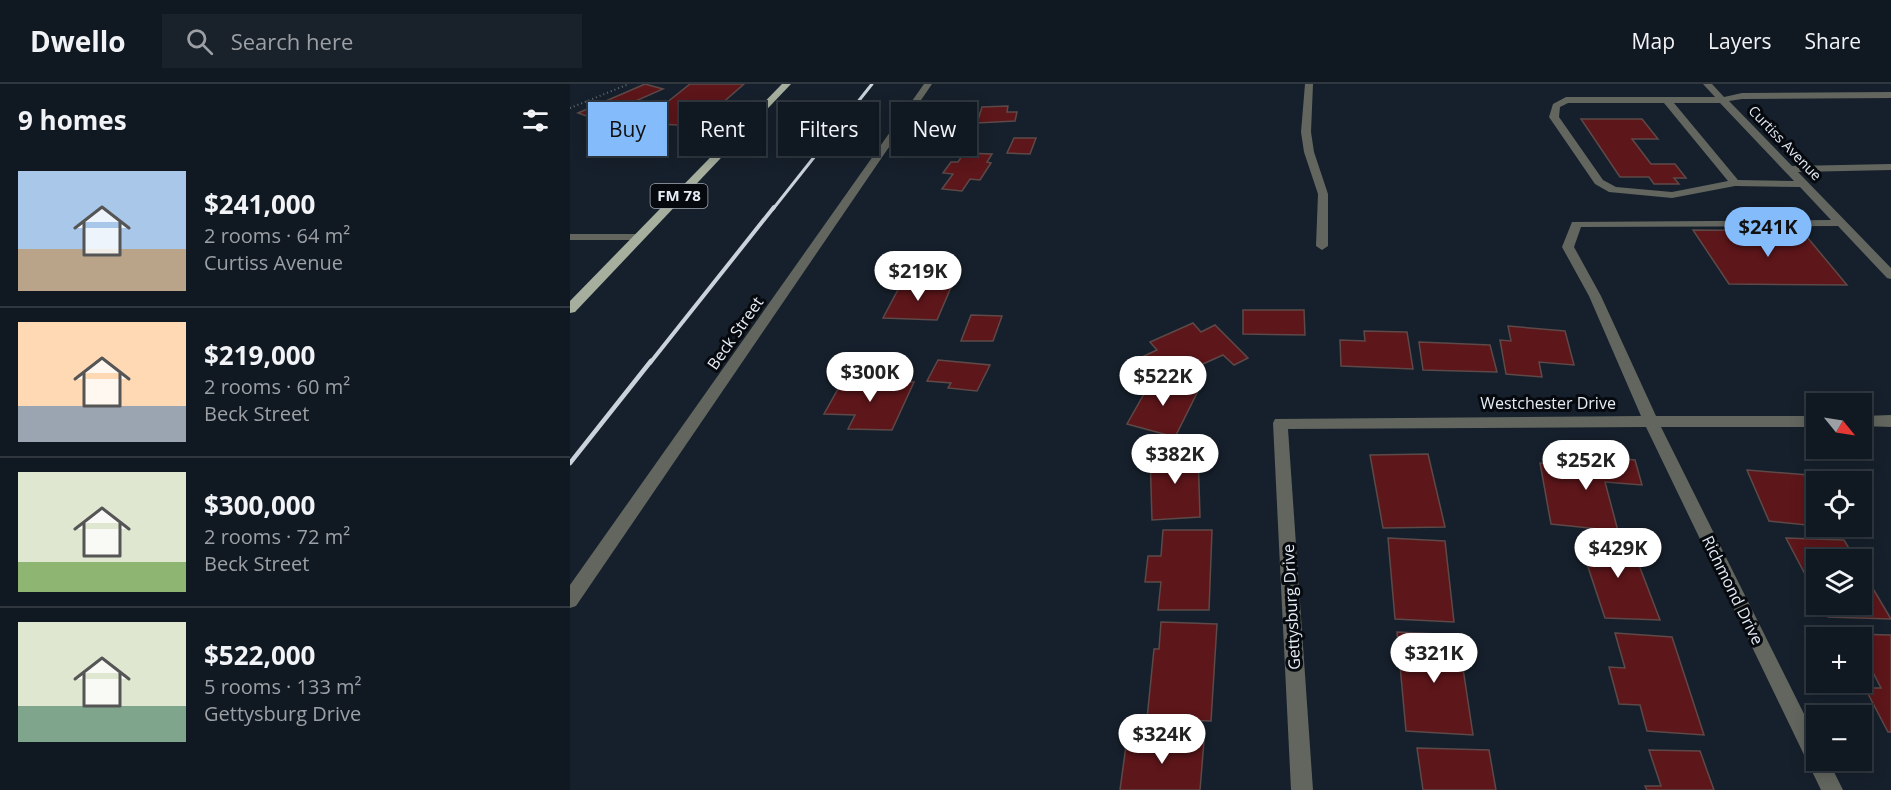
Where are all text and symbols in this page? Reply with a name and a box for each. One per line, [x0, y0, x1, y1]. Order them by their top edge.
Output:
search box [162, 14, 582, 68]
text: Dwello [30, 22, 126, 60]
icon: search [183, 25, 216, 58]
text: Search here [231, 26, 353, 56]
text: Map [1632, 27, 1675, 55]
text: Layers [1708, 27, 1772, 55]
text: Share [1805, 27, 1861, 55]
street label: Curtiss Avenue [1745, 101, 1826, 184]
text: 9 homes [18, 102, 127, 138]
chip: Buy [588, 102, 667, 156]
chip: Rent [679, 102, 766, 156]
chip: Filters [778, 102, 879, 156]
chip: New [891, 102, 977, 156]
icon: filters [519, 104, 552, 137]
road number: FM 78 [650, 184, 708, 208]
text: $241,000 [204, 186, 315, 222]
icon: home [66, 195, 138, 267]
pin: $241K [1726, 207, 1810, 258]
text: $241K [1738, 213, 1798, 240]
text: 2 rooms · 64 m² [204, 222, 350, 249]
text: Curtiss Avenue [204, 249, 343, 276]
pin: $219K [876, 251, 960, 302]
text: $219K [888, 257, 948, 284]
street label: Beck Street [702, 292, 768, 374]
text: $219,000 [204, 337, 315, 373]
icon: home [66, 346, 138, 418]
pin: $300K [828, 352, 912, 403]
pin: $522K [1121, 356, 1205, 407]
text: $300K [840, 358, 900, 385]
text: $522K [1133, 362, 1193, 389]
text: 2 rooms · 60 m² [204, 373, 350, 400]
street label: Westchester Drive [1480, 392, 1616, 414]
north arrow [1806, 393, 1872, 459]
map controls [1806, 393, 1872, 771]
text: Beck Street [204, 400, 309, 427]
pin: $382K [1133, 434, 1217, 485]
text: $382K [1145, 440, 1205, 467]
pin: $252K [1544, 440, 1628, 491]
text: $252K [1556, 446, 1616, 473]
button: locate [1806, 471, 1872, 537]
text: $300,000 [204, 487, 315, 523]
icon: home [66, 496, 138, 568]
text: 2 rooms · 72 m² [204, 523, 350, 550]
pin: $429K [1576, 528, 1660, 579]
street label: Richmond Drive [1697, 532, 1769, 648]
text: $429K [1588, 534, 1648, 561]
street label: Gettysburg Drive [1277, 544, 1305, 670]
button: layers [1806, 549, 1872, 615]
text: Beck Street [204, 550, 309, 577]
button: + [1806, 627, 1872, 693]
pin: $321K [1392, 633, 1476, 684]
text: $522,000 [204, 637, 315, 673]
text: $321K [1404, 639, 1464, 666]
icon: home [66, 646, 138, 718]
text: 5 rooms · 133 m² [204, 673, 362, 700]
text: Gettysburg Drive [204, 700, 361, 727]
button: − [1806, 705, 1872, 771]
pin: $324K [1120, 714, 1204, 765]
text: $324K [1132, 720, 1192, 747]

